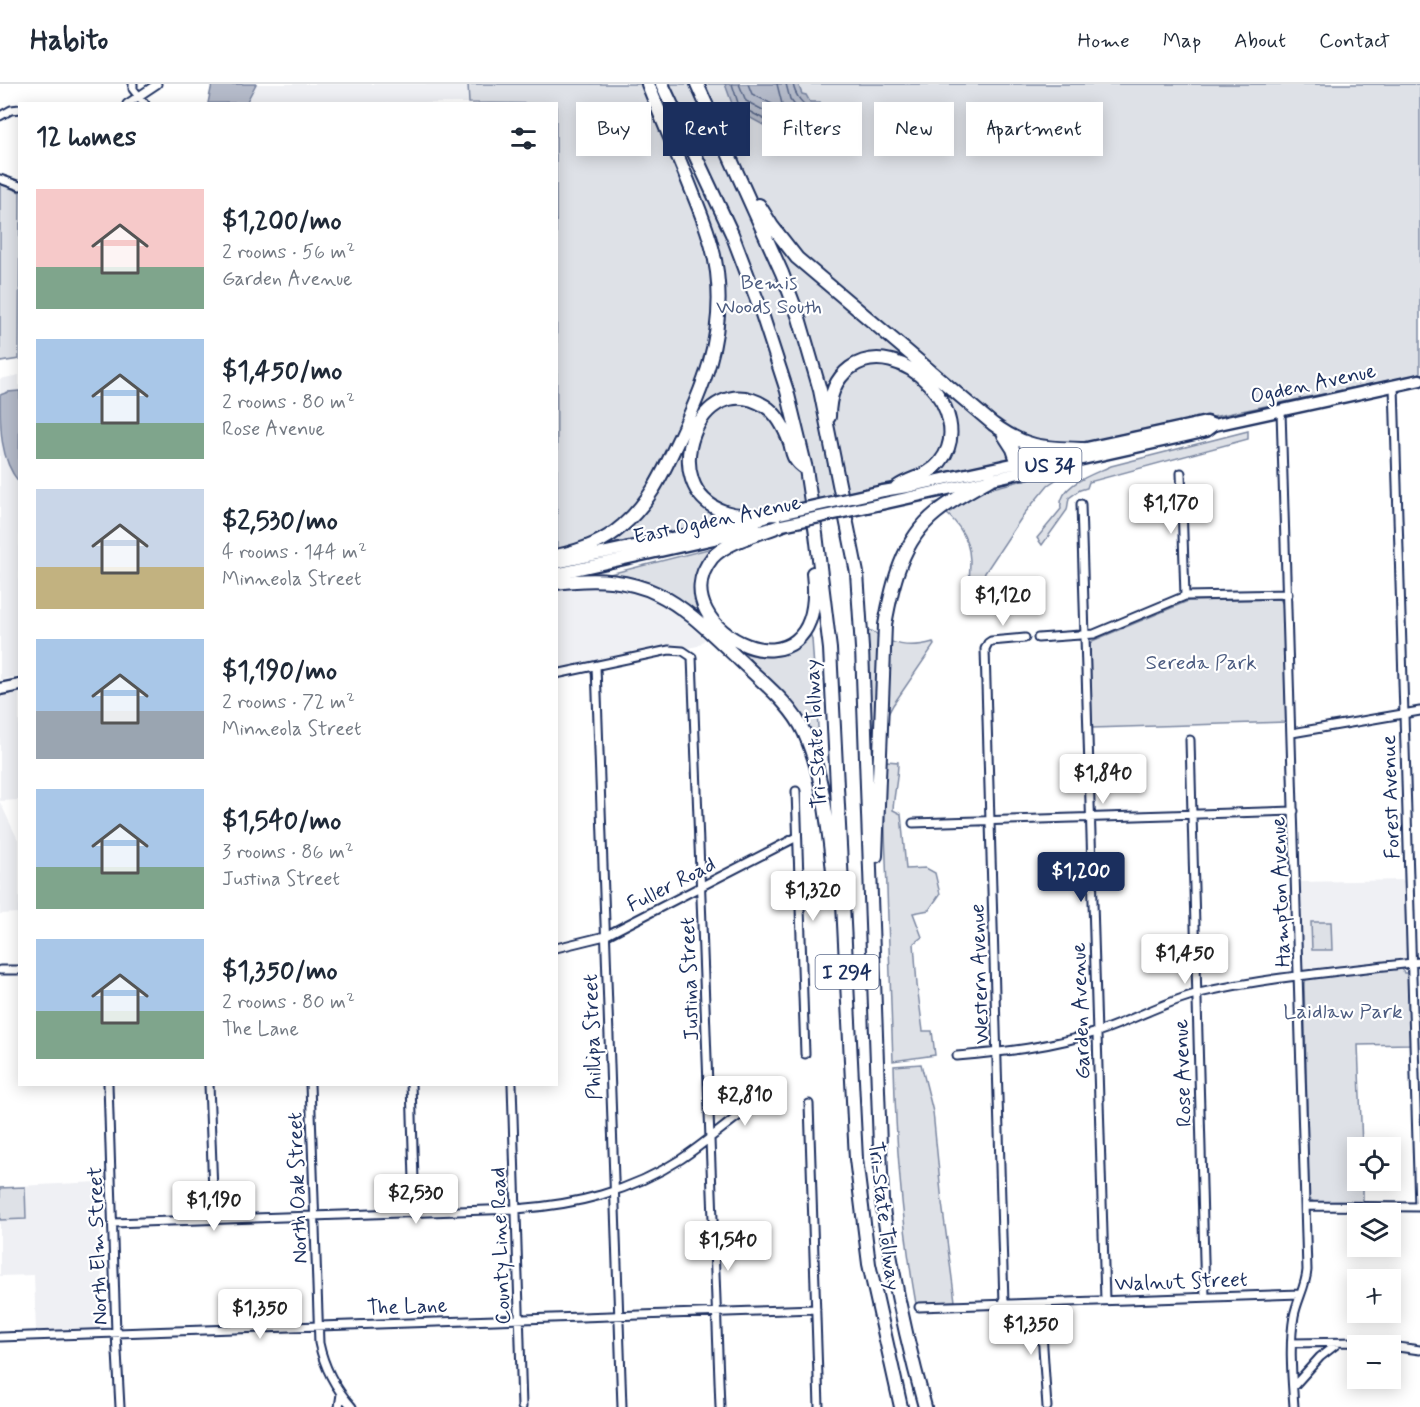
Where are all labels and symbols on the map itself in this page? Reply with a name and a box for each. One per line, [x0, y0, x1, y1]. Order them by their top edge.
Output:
park label: Bemis Woods South [716, 269, 822, 321]
street label: Ogden Avenue [1248, 357, 1379, 411]
road number: US 34 [1018, 448, 1082, 482]
pin: $1,170 [1122, 484, 1220, 535]
street label: East Ogden Avenue [631, 489, 804, 551]
pin: $1,120 [954, 576, 1052, 627]
park label: Sereda Park [1145, 649, 1257, 677]
street label: Tri-State Tollway [798, 658, 834, 809]
street label: Forest Avenue [1375, 734, 1407, 860]
pin: $1,840 [1054, 754, 1152, 805]
street label: Hampton Avenue [1264, 816, 1298, 968]
street label: Fuller Road [622, 851, 721, 919]
pin: $1,200 [1032, 852, 1130, 903]
pin: $1,320 [764, 871, 862, 922]
street label: Western Avenue [964, 903, 996, 1045]
street label: Justina Street [674, 916, 706, 1041]
pin: $1,450 [1136, 934, 1234, 985]
street label: Garden Avenue [1065, 942, 1097, 1080]
road number: I 294 [816, 955, 878, 989]
street label: Phillipa Street [577, 973, 609, 1101]
park label: Laidlaw Park [1283, 998, 1403, 1026]
street label: Rose Avenue [1167, 1018, 1199, 1127]
pin: $2,810 [696, 1076, 794, 1127]
street label: North Oak Street [281, 1112, 315, 1264]
street label: Tri-State Tollway [861, 1140, 907, 1292]
street label: North Elm Street [81, 1166, 115, 1326]
street label: County Line Road [484, 1167, 518, 1325]
pin: $2,530 [367, 1174, 465, 1225]
pin: $1,190 [165, 1181, 263, 1232]
pin: $1,540 [679, 1221, 777, 1272]
street label: Walnut Street [1114, 1266, 1248, 1298]
pin: $1,350 [211, 1289, 309, 1340]
street label: The Lane [366, 1292, 448, 1322]
pin: $1,350 [982, 1305, 1080, 1356]

